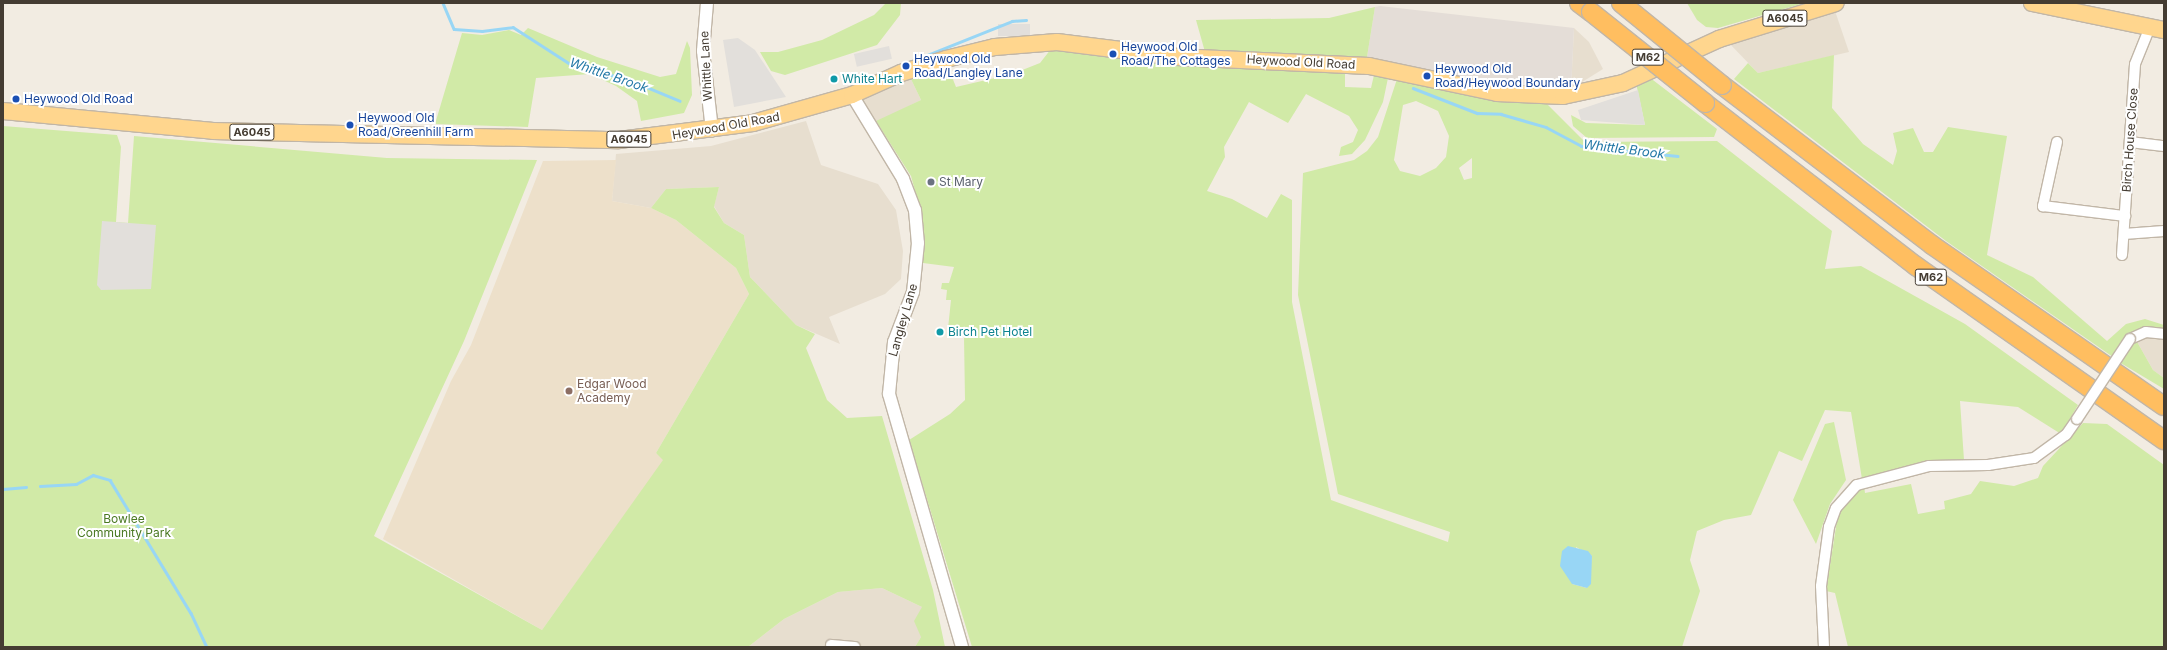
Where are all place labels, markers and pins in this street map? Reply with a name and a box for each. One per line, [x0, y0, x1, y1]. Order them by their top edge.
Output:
place label: Heywood Old Road/The Cottages [1121, 40, 1230, 68]
marker: Heywood Old Road/The Cottages [1108, 49, 1118, 59]
place label: Heywood Old Road/Langley Lane [914, 52, 1023, 80]
marker: Heywood Old Road/Langley Lane [901, 61, 911, 71]
place label: Heywood Old Road/Heywood Boundary [1435, 62, 1580, 90]
marker: Heywood Old Road/Heywood Boundary [1422, 71, 1432, 81]
place label: White Hart [842, 72, 902, 86]
marker: White Hart [829, 74, 839, 84]
place label: Heywood Old Road [24, 92, 133, 106]
marker: Heywood Old Road [11, 94, 21, 104]
place label: Heywood Old Road/Greenhill Farm [358, 111, 474, 139]
marker: Heywood Old Road/Greenhill Farm [345, 120, 355, 130]
place label: St Mary [939, 175, 983, 189]
marker: St Mary [926, 177, 936, 187]
place label: Birch Pet Hotel [948, 325, 1032, 339]
marker: Birch Pet Hotel [935, 327, 945, 337]
place label: Edgar Wood Academy [577, 377, 647, 405]
marker: Edgar Wood Academy [564, 386, 574, 396]

